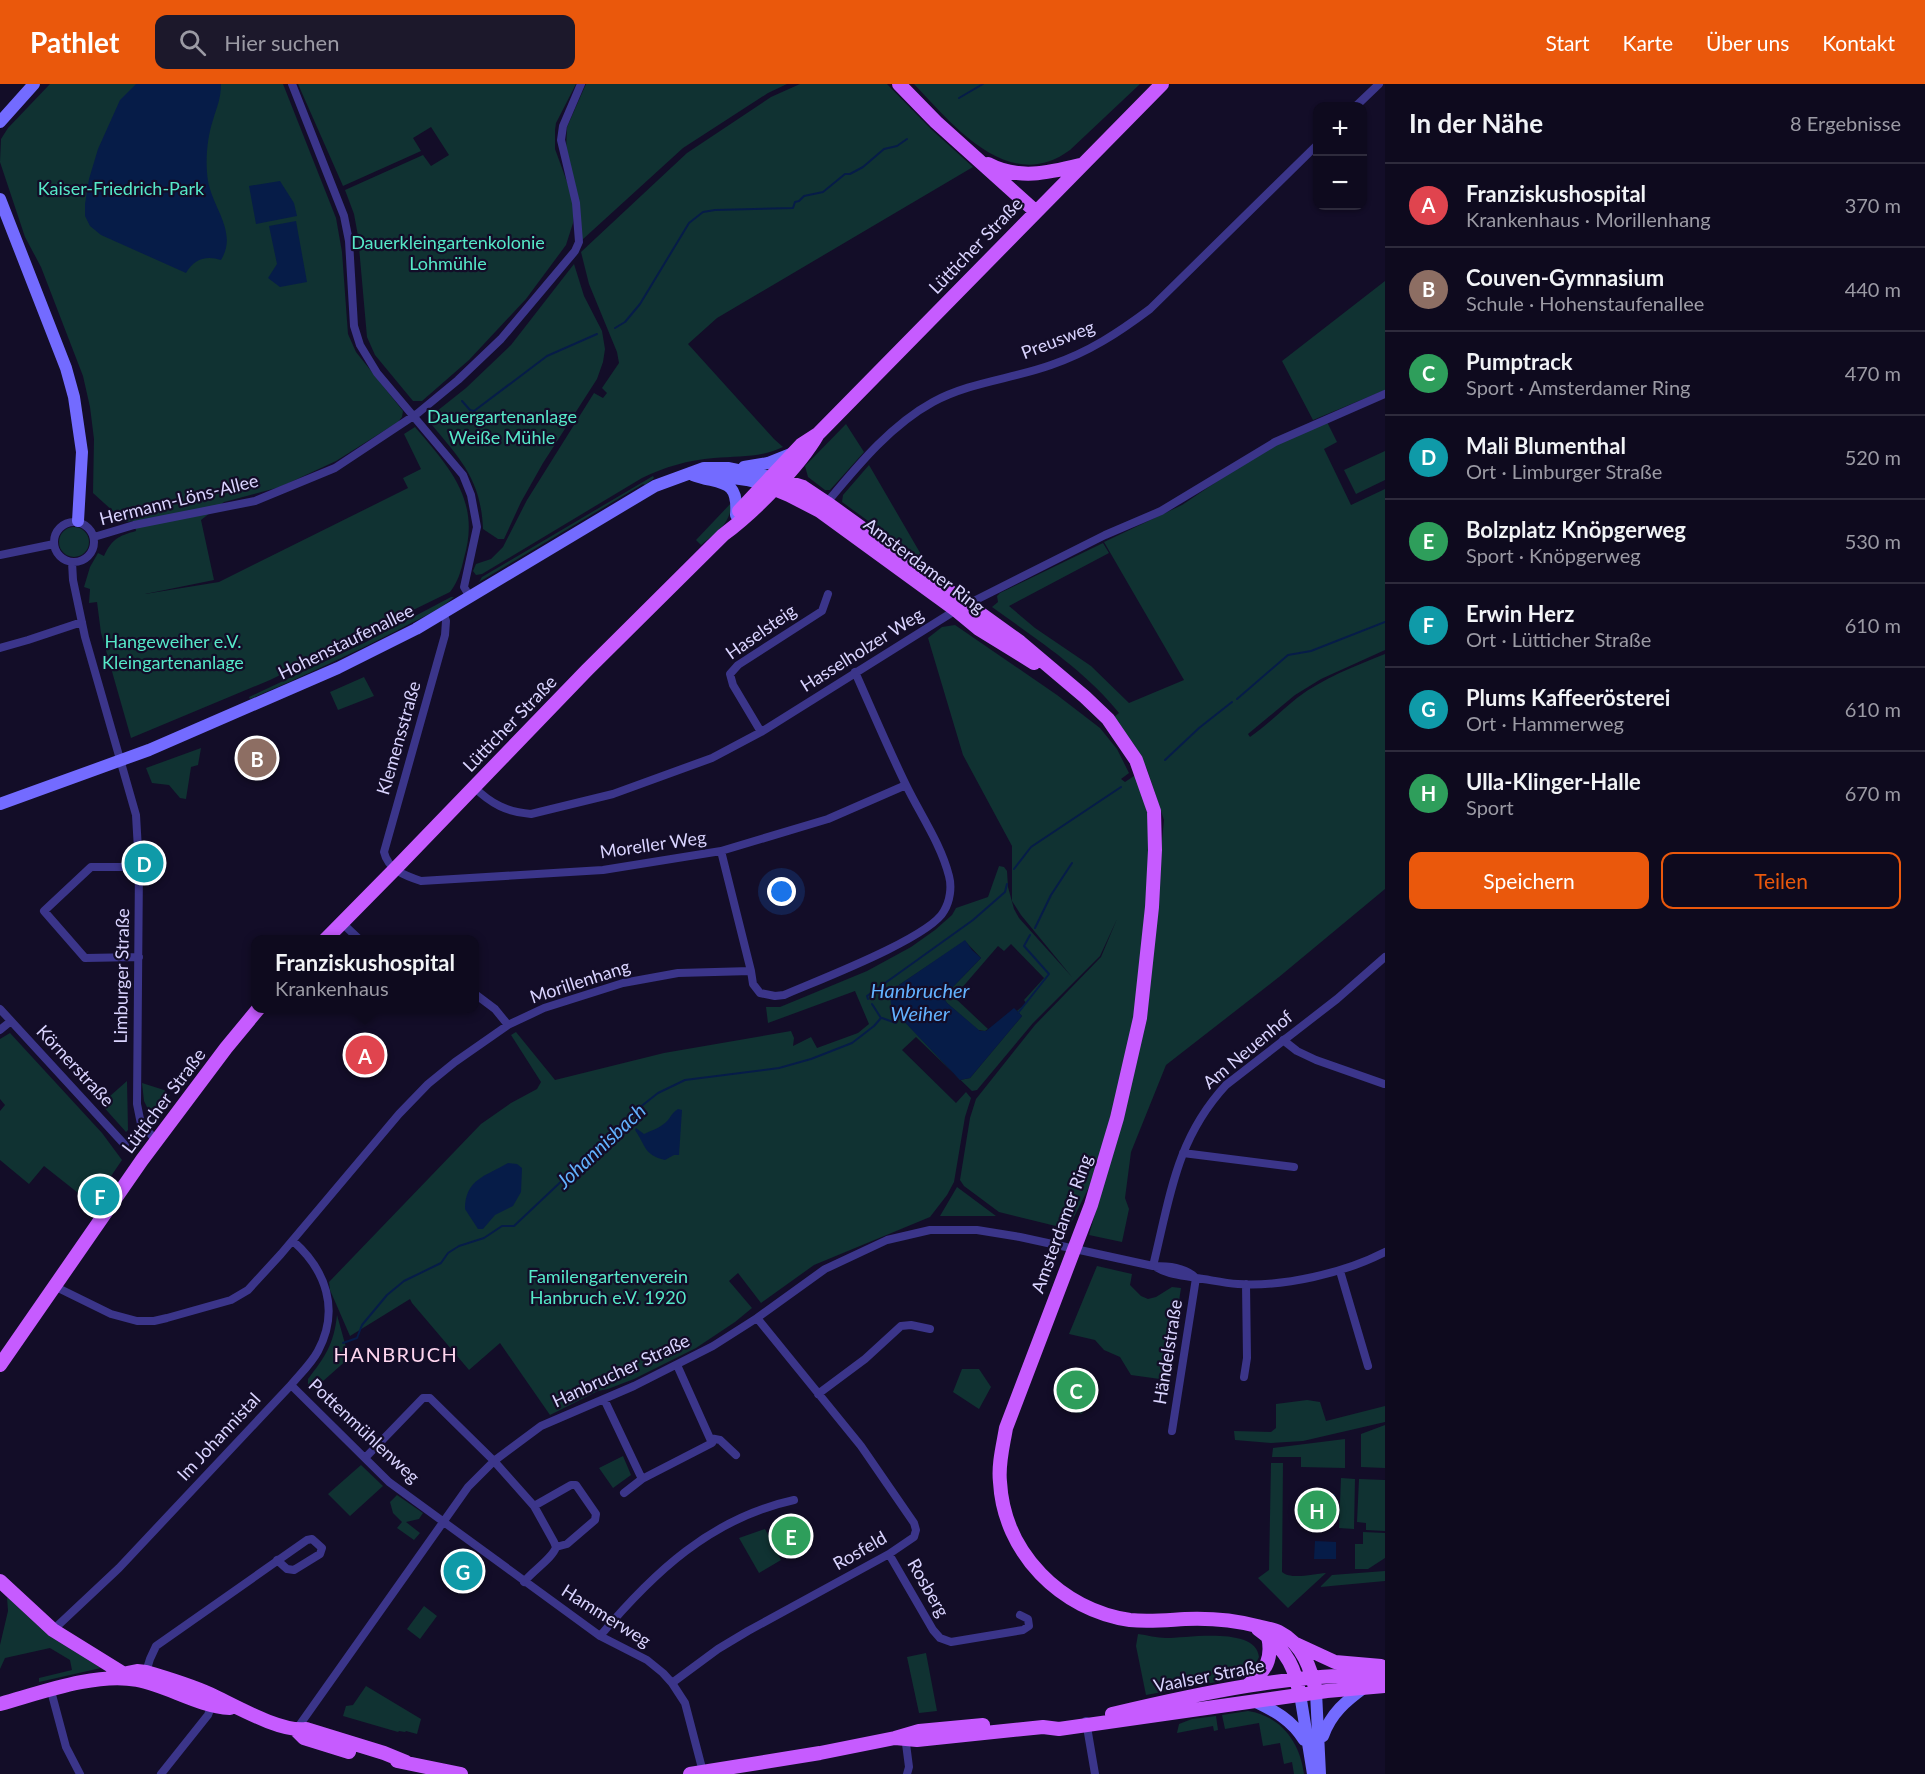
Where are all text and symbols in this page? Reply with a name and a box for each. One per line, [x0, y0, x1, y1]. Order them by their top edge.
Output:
search box [155, 15, 575, 69]
text: Pathlet [30, 25, 119, 59]
icon: search [176, 26, 209, 59]
text: Hier suchen [224, 29, 339, 56]
text: Start [1545, 30, 1590, 55]
text: Karte [1623, 30, 1673, 55]
text: Über uns [1706, 30, 1789, 55]
text: Kontakt [1822, 30, 1895, 55]
map controls [1313, 102, 1367, 210]
button: + [1313, 102, 1367, 156]
text: In der Nähe [1409, 107, 1543, 139]
text: 8 Ergebnisse [1790, 111, 1901, 135]
button: − [1313, 156, 1367, 210]
park label: Kaiser-Friedrich-Park [38, 177, 205, 199]
text: Franziskushospital [1466, 180, 1646, 207]
street label: Lütticher Straße [924, 193, 1027, 298]
text: A [1422, 193, 1435, 217]
text: 370 m [1845, 193, 1901, 217]
text: Krankenhaus · Morillenhang [1466, 207, 1711, 231]
park label: Dauerkleingartenkolonie Lohmühle [351, 231, 545, 274]
text: Couven-Gymnasium [1466, 264, 1664, 291]
text: B [1422, 277, 1435, 301]
text: 440 m [1845, 277, 1901, 301]
text: Schule · Hohenstaufenallee [1466, 291, 1704, 315]
street label: Preusweg [1018, 315, 1098, 363]
text: Pumptrack [1466, 348, 1573, 375]
text: C [1422, 361, 1435, 385]
text: 470 m [1845, 361, 1901, 385]
text: Sport · Amsterdamer Ring [1466, 375, 1690, 399]
park label: Dauergartenanlage Weiße Mühle [427, 405, 577, 448]
text: Mali Blumenthal [1466, 432, 1626, 459]
text: D [1421, 445, 1436, 469]
text: 520 m [1845, 445, 1901, 469]
text: Ort · Limburger Straße [1466, 459, 1662, 483]
street label: Hermann-Löns-Allee [97, 469, 261, 529]
street label: Amsterdamer Ring [860, 513, 989, 618]
text: Bolzplatz Knöpgerweg [1466, 516, 1686, 543]
text: E [1423, 529, 1434, 553]
text: 530 m [1845, 529, 1901, 553]
text: Sport · Knöpgerweg [1466, 543, 1641, 567]
street label: Hohenstaufenallee [274, 599, 417, 684]
street label: Haselsteig [721, 599, 800, 664]
text: Erwin Herz [1466, 600, 1574, 627]
street label: Hasselholzer Weg [796, 603, 927, 696]
text: F [1423, 613, 1434, 637]
text: 610 m [1845, 613, 1901, 637]
text: Ort · Lütticher Straße [1466, 627, 1651, 651]
park label: Hangeweiher e.V. Kleingartenanlage [102, 630, 244, 673]
street label: Lütticher Straße [458, 671, 561, 776]
street label: Klemensstraße [371, 678, 425, 797]
text: Plums Kaffeerösterei [1466, 684, 1670, 711]
text: G [1421, 697, 1436, 721]
text: 610 m [1845, 697, 1901, 721]
text: Ort · Hammerweg [1466, 711, 1624, 735]
pin: B [238, 736, 276, 780]
text: Ulla-Klinger-Halle [1466, 768, 1641, 795]
text: H [1421, 781, 1436, 805]
text: 670 m [1845, 781, 1901, 805]
text: Sport [1466, 795, 1514, 819]
street label: Moreller Weg [598, 826, 708, 862]
pin: D [124, 840, 164, 886]
button: Speichern [1409, 852, 1649, 909]
button: Teilen [1661, 852, 1901, 909]
your location [767, 877, 796, 906]
street label: Limburger Straße [109, 908, 133, 1044]
popup [251, 935, 479, 1013]
text: Franziskushospital [275, 949, 455, 976]
street label: Morillenhang [527, 955, 633, 1008]
text: Krankenhaus [275, 976, 389, 1000]
water label: Hanbrucher Weiher [871, 978, 971, 1025]
street label: Am Neuenhof [1198, 1005, 1297, 1093]
street label: Körnerstraße [32, 1020, 119, 1111]
pin: A [346, 1032, 385, 1078]
street label: Lütticher Straße [117, 1044, 210, 1157]
water label: Johannisbach [550, 1098, 650, 1193]
street label: Amsterdamer Ring [1026, 1151, 1096, 1296]
pin: F [80, 1174, 120, 1218]
park label: Familengartenverein Hanbruch e.V. 1920 [528, 1265, 688, 1308]
street label: Händelstraße [1148, 1298, 1186, 1406]
street label: Hanbrucher Straße [548, 1329, 693, 1412]
district label: HANBRUCH [334, 1342, 458, 1366]
pin: C [1056, 1368, 1096, 1412]
street label: Pottenmühlenweg [305, 1373, 425, 1487]
street label: Im Johannistal [172, 1388, 265, 1485]
pin: H [1298, 1488, 1336, 1532]
pin: E [772, 1514, 810, 1558]
street label: Rosfeld [829, 1526, 890, 1574]
pin: G [444, 1548, 482, 1594]
street label: Rosberg [903, 1554, 954, 1621]
street label: Hammerweg [558, 1579, 655, 1651]
street label: Vaalser Straße [1152, 1654, 1266, 1697]

